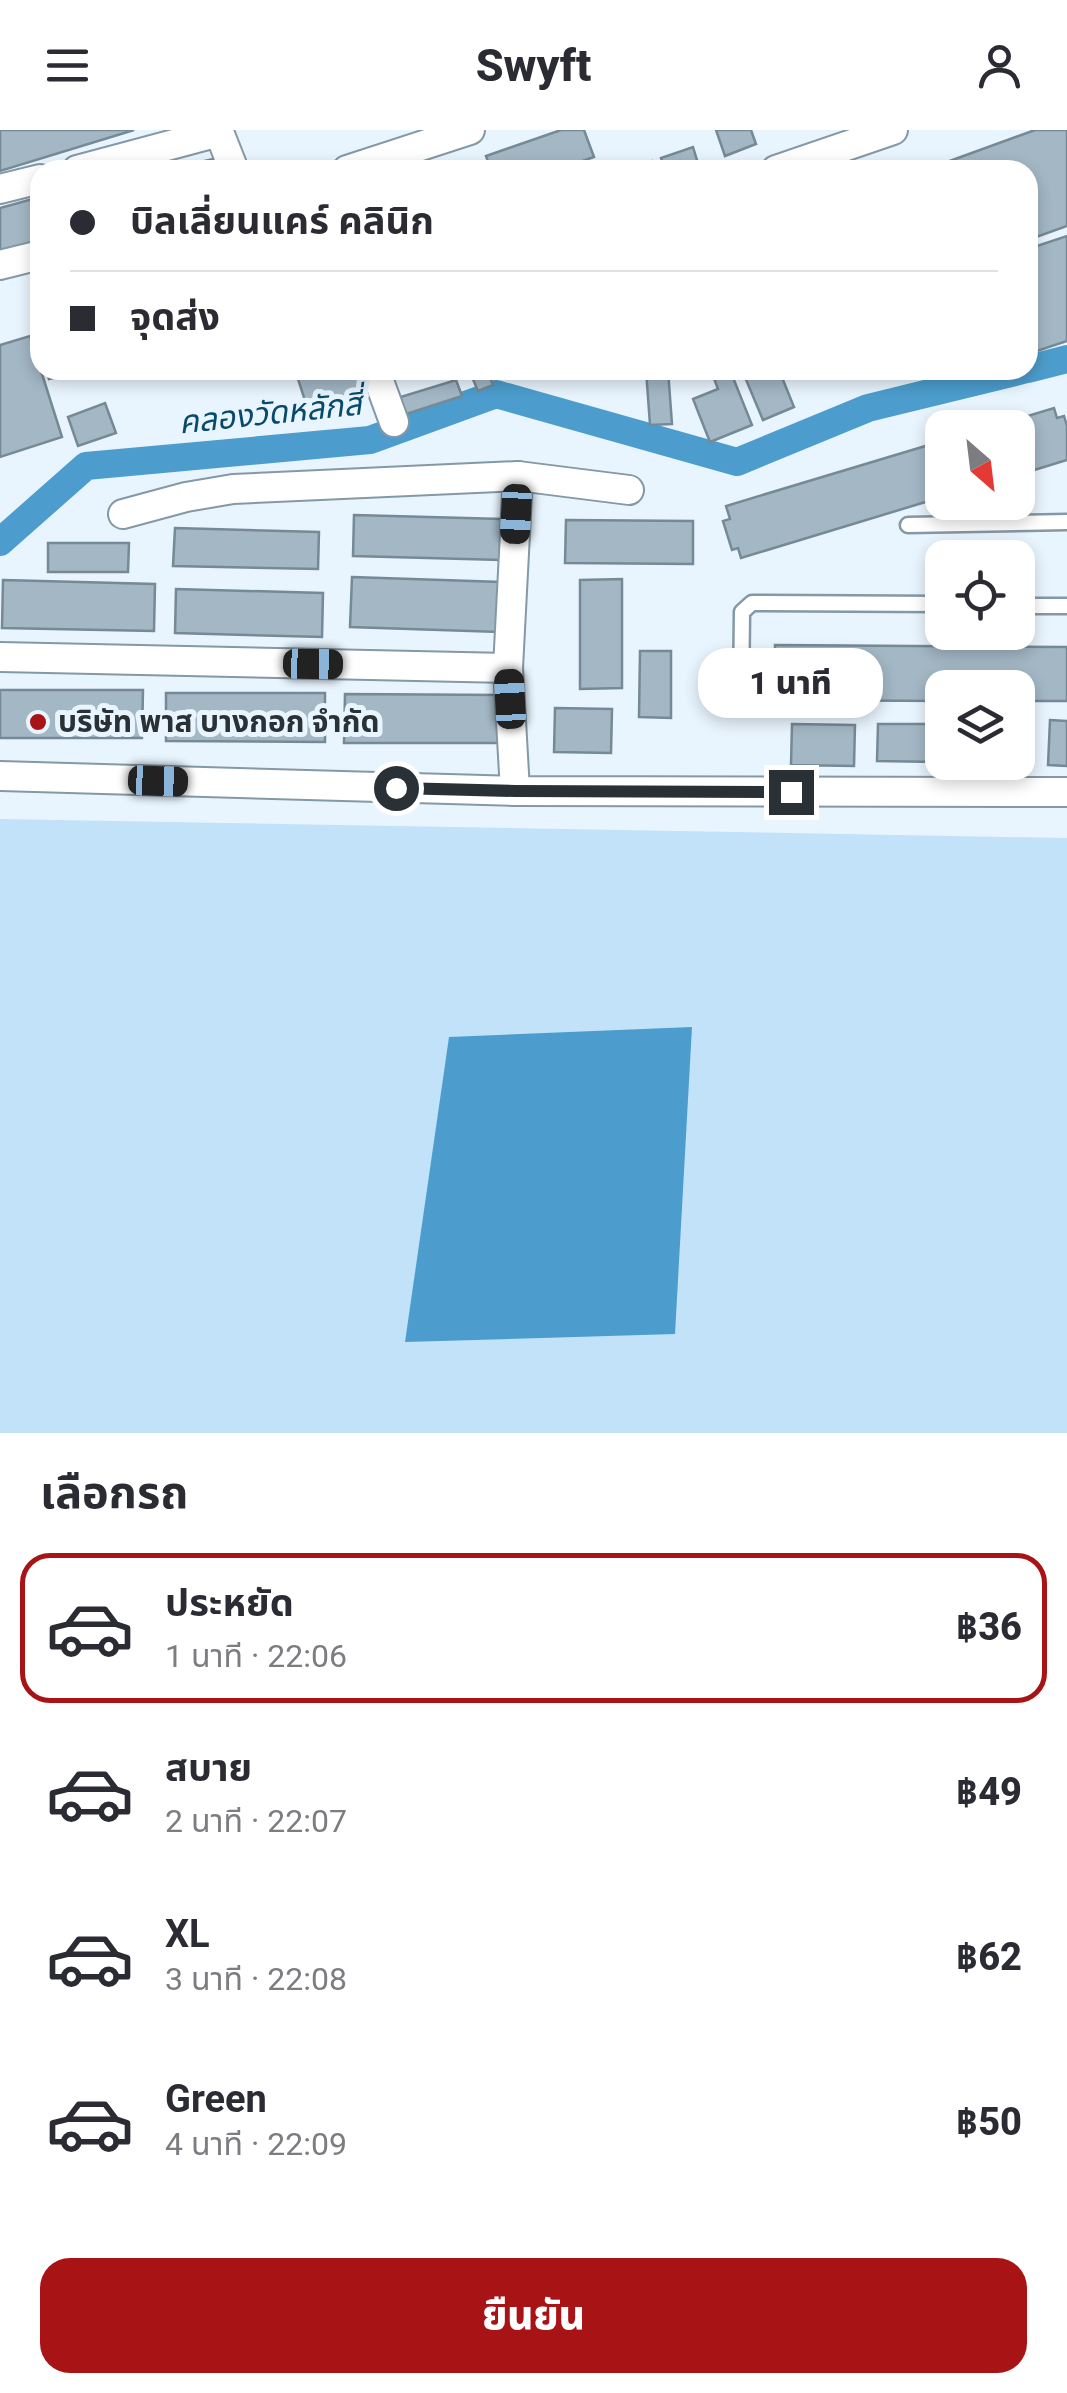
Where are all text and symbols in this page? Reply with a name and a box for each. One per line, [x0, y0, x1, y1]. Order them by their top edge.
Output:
icon: menu [40, 38, 95, 93]
icon: person [972, 38, 1027, 93]
text: Swyft [476, 39, 591, 92]
text: บิลเลี่ยนแคร์ คลินิก [130, 199, 434, 243]
text: จุดส่ง [130, 295, 220, 339]
water label: คลองวัดหลักสี่ [176, 381, 369, 441]
north arrow [925, 410, 1035, 520]
map controls [925, 410, 1035, 780]
car [499, 483, 533, 545]
button: locate [925, 540, 1035, 650]
callout: 1 นาที [698, 647, 884, 717]
car [283, 648, 343, 680]
text: 1 นาที [749, 664, 832, 702]
car [493, 668, 527, 730]
button: layers [925, 670, 1035, 780]
place label: บริษัท พาส บางกอก จำกัด [58, 704, 379, 739]
marker: บริษัท พาส บางกอก จำกัด [27, 711, 49, 733]
car [127, 765, 189, 797]
route start [374, 766, 419, 811]
route end [769, 770, 814, 815]
text: เลือกรถ [40, 1466, 188, 1519]
text: ประหยัด [165, 1581, 294, 1625]
icon: car [45, 1583, 135, 1673]
text: ฿36 [956, 1605, 1022, 1649]
text: 1 นาที · 22:06 [165, 1637, 347, 1675]
text: สบาย [165, 1746, 252, 1790]
icon: car [45, 1748, 135, 1838]
text: ฿49 [956, 1770, 1022, 1814]
text: 2 นาที · 22:07 [165, 1802, 347, 1840]
text: XL [165, 1912, 210, 1956]
icon: car [45, 1913, 135, 2003]
text: ฿62 [956, 1935, 1022, 1979]
text: 3 นาที · 22:08 [165, 1960, 347, 1998]
text: Green [165, 2077, 267, 2121]
icon: car [45, 2078, 135, 2168]
text: ฿50 [956, 2100, 1022, 2144]
text: 4 นาที · 22:09 [165, 2125, 347, 2163]
button: ยืนยัน [40, 2258, 1027, 2373]

